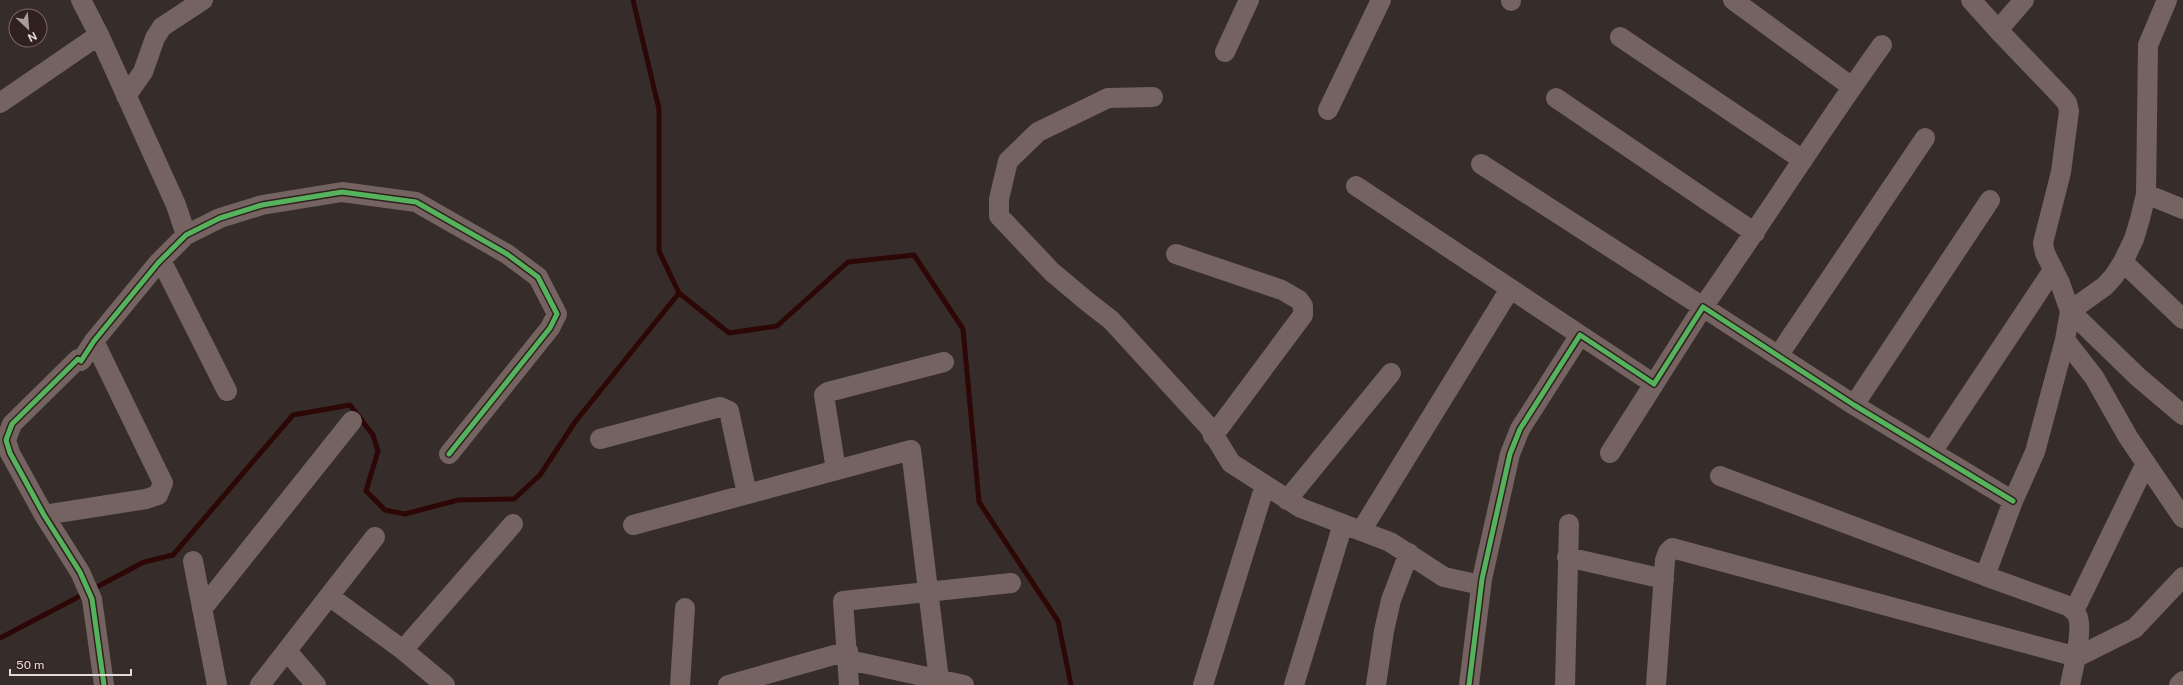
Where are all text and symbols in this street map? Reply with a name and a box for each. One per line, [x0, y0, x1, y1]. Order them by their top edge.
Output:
north arrow [8, 8, 48, 48]
text: N [26, 30, 39, 44]
scale bar [10, 651, 131, 677]
text: 50 m [16, 658, 44, 672]

